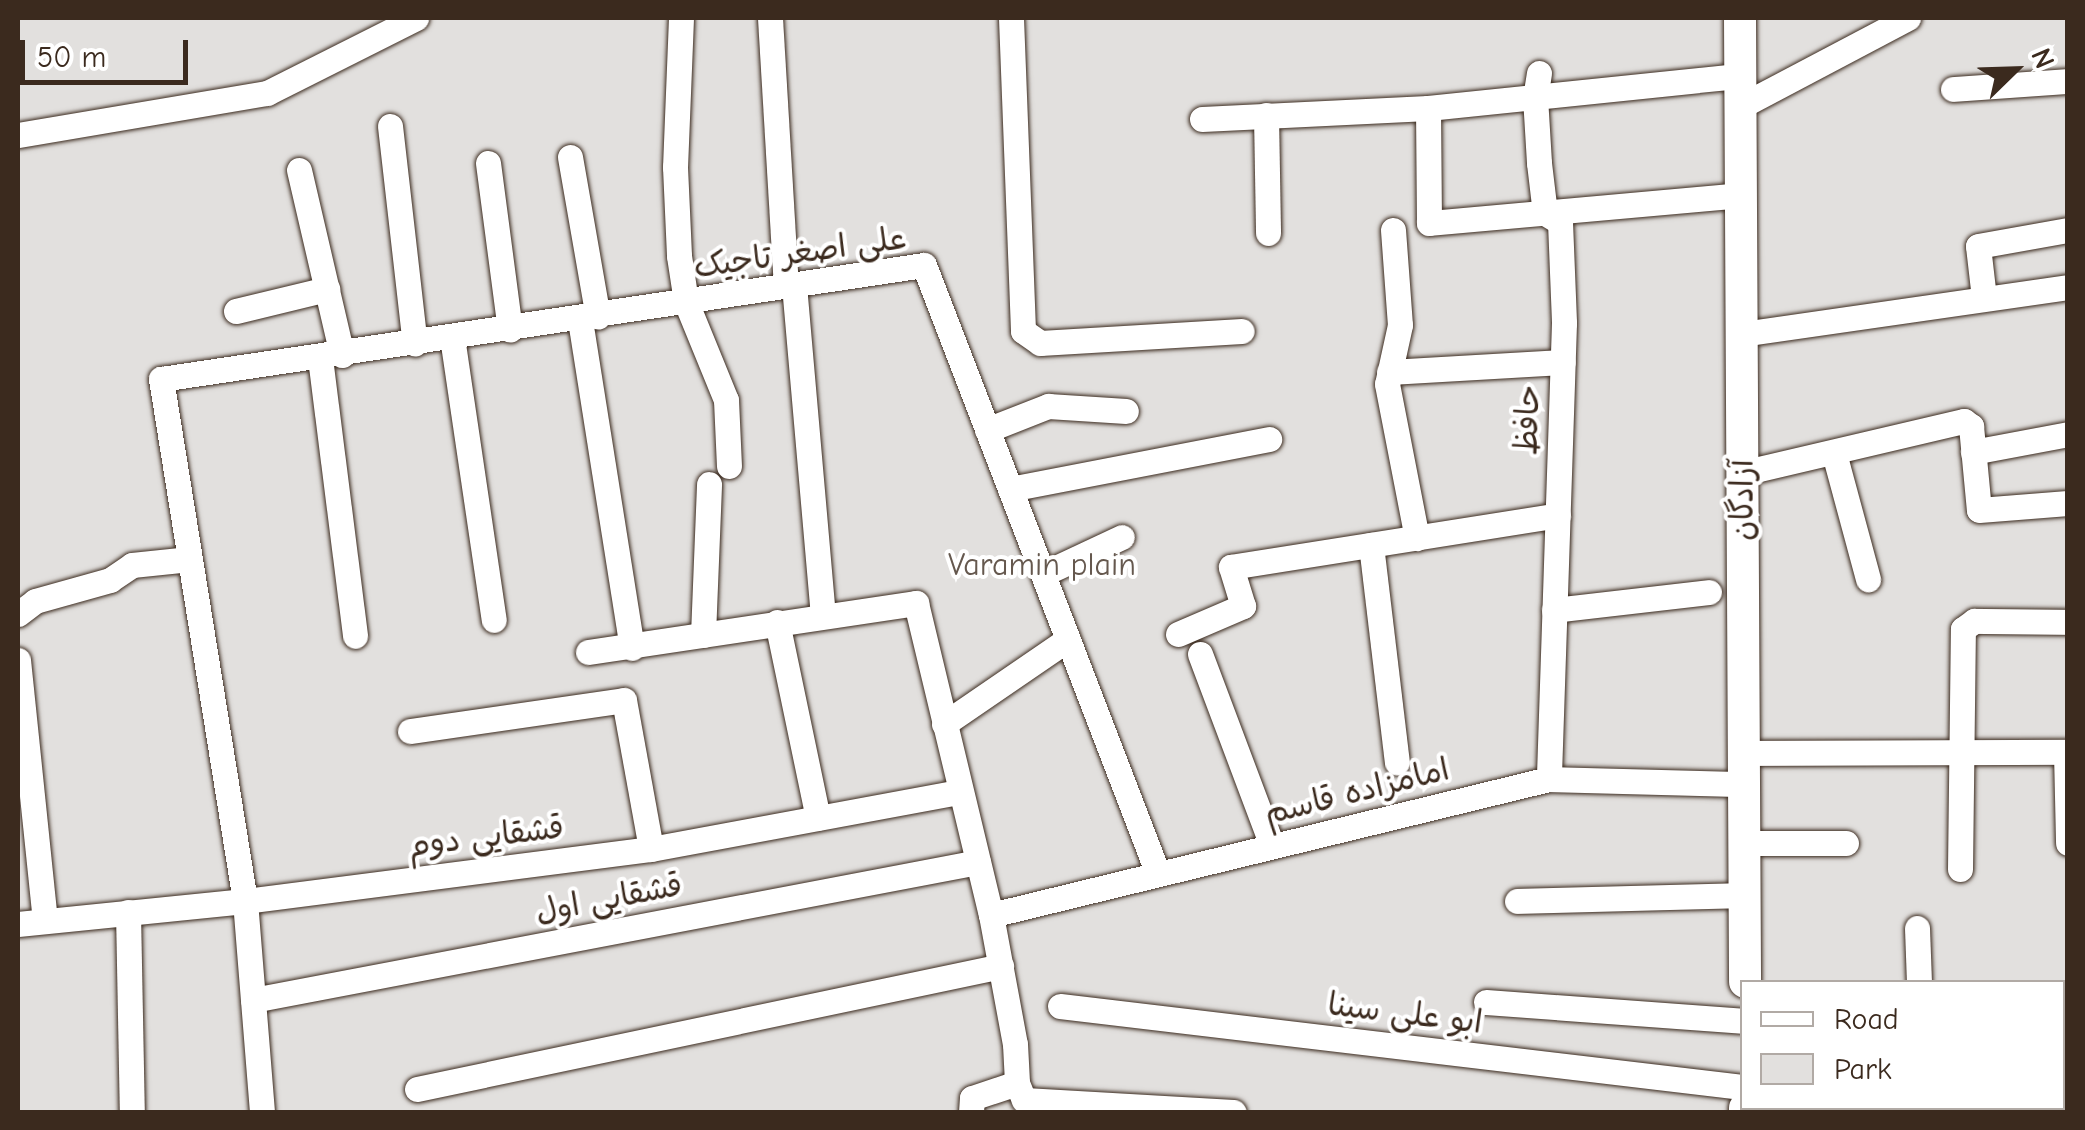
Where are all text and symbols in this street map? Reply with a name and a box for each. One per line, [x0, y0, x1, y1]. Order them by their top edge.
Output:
scale bar [25, 20, 192, 82]
north arrow [1965, 20, 2065, 120]
text: 50 m [37, 40, 106, 75]
text: N [2024, 44, 2061, 73]
street label: علی اصغر تاجیک [691, 219, 909, 287]
street label: حافظ [1508, 384, 1548, 456]
street label: آزادگان [1724, 459, 1762, 541]
park label: Varamin plain [948, 546, 1136, 584]
street label: امامزاده قاسم [1261, 751, 1453, 833]
street label: قشقایی دوم [406, 808, 566, 866]
street label: قشقایی اول [532, 866, 686, 932]
legend [1740, 980, 2065, 1110]
street label: ابو علی سینا [1326, 985, 1484, 1043]
text: Road [1834, 1002, 1899, 1037]
text: Park [1834, 1052, 1891, 1087]

